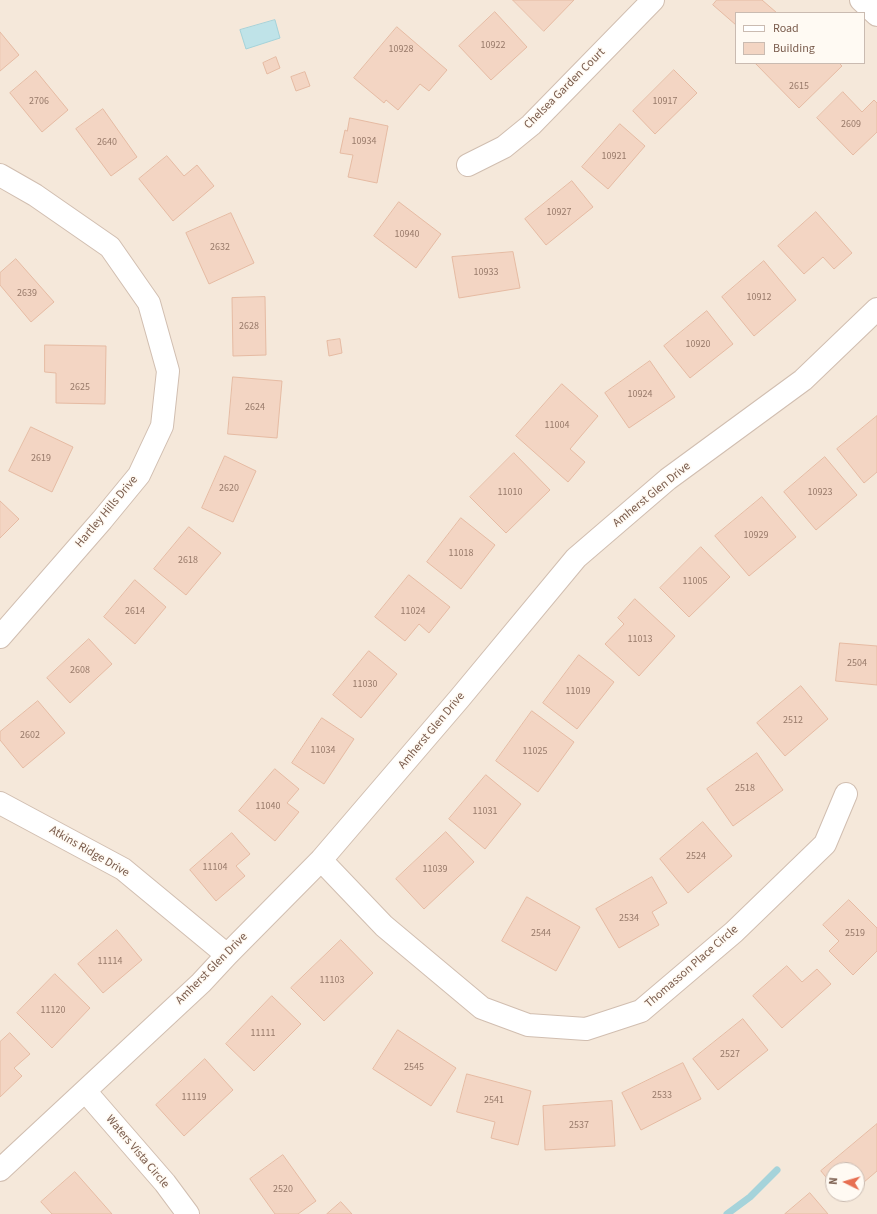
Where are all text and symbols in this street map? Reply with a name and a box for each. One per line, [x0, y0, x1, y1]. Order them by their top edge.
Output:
legend [735, 12, 865, 64]
text: Road [773, 20, 799, 37]
house number: 10922 [481, 40, 505, 52]
text: Building [773, 40, 815, 57]
house number: 10928 [389, 44, 413, 56]
street label: Chelsea Garden Court [521, 45, 609, 133]
house number: 2615 [789, 81, 809, 93]
house number: 2706 [29, 96, 49, 108]
house number: 10917 [653, 96, 677, 108]
house number: 2609 [841, 119, 861, 131]
house number: 10934 [352, 136, 376, 148]
house number: 2640 [97, 137, 117, 149]
house number: 10921 [602, 151, 626, 163]
house number: 10927 [547, 207, 571, 219]
house number: 10940 [395, 229, 419, 241]
house number: 2632 [210, 242, 230, 254]
house number: 10933 [474, 267, 498, 279]
house number: 2639 [17, 288, 37, 300]
house number: 10912 [747, 292, 771, 304]
house number: 2628 [239, 321, 259, 333]
house number: 10920 [686, 339, 710, 351]
house number: 2625 [70, 382, 90, 394]
house number: 10924 [628, 389, 652, 401]
house number: 2624 [245, 402, 265, 414]
house number: 11004 [545, 420, 569, 432]
house number: 2619 [31, 453, 51, 465]
street label: Amherst Glen Drive [610, 459, 694, 531]
street label: Hartley Hills Drive [73, 473, 141, 551]
house number: 2620 [219, 483, 239, 495]
house number: 11010 [498, 487, 522, 499]
house number: 10923 [808, 487, 832, 499]
house number: 10929 [744, 530, 768, 542]
house number: 11018 [449, 548, 473, 560]
house number: 2618 [178, 555, 198, 567]
house number: 11005 [683, 576, 707, 588]
house number: 2614 [125, 606, 145, 618]
house number: 11024 [401, 606, 425, 618]
house number: 11013 [628, 634, 652, 646]
house number: 2504 [847, 658, 867, 670]
house number: 2608 [70, 665, 90, 677]
house number: 11030 [353, 679, 377, 691]
house number: 11019 [566, 686, 590, 698]
street label: Amherst Glen Drive [396, 690, 468, 772]
house number: 2512 [783, 715, 803, 727]
house number: 2602 [20, 730, 40, 742]
house number: 11034 [311, 745, 335, 757]
house number: 11025 [523, 746, 547, 758]
house number: 2518 [735, 783, 755, 795]
house number: 11040 [256, 801, 280, 813]
house number: 11031 [473, 806, 497, 818]
street label: Atkins Ridge Drive [46, 823, 132, 881]
house number: 2524 [686, 851, 706, 863]
house number: 11104 [203, 862, 227, 874]
house number: 11039 [423, 864, 447, 876]
house number: 2534 [619, 913, 639, 925]
street label: Thomasson Place Circle [642, 923, 742, 1011]
house number: 2544 [531, 928, 551, 940]
house number: 2519 [845, 928, 865, 940]
street label: Amherst Glen Drive [173, 930, 251, 1008]
house number: 11114 [98, 956, 122, 968]
house number: 11103 [320, 975, 344, 987]
house number: 11120 [41, 1005, 65, 1017]
house number: 11111 [251, 1028, 275, 1040]
house number: 2527 [720, 1049, 740, 1061]
house number: 2545 [404, 1062, 424, 1074]
house number: 2533 [652, 1090, 672, 1102]
house number: 11119 [182, 1092, 206, 1104]
house number: 2541 [484, 1095, 504, 1107]
street label: Waters Vista Circle [102, 1113, 172, 1191]
house number: 2537 [569, 1120, 589, 1132]
north arrow [825, 1162, 865, 1202]
text: N [826, 1177, 841, 1185]
house number: 2520 [273, 1184, 293, 1196]

